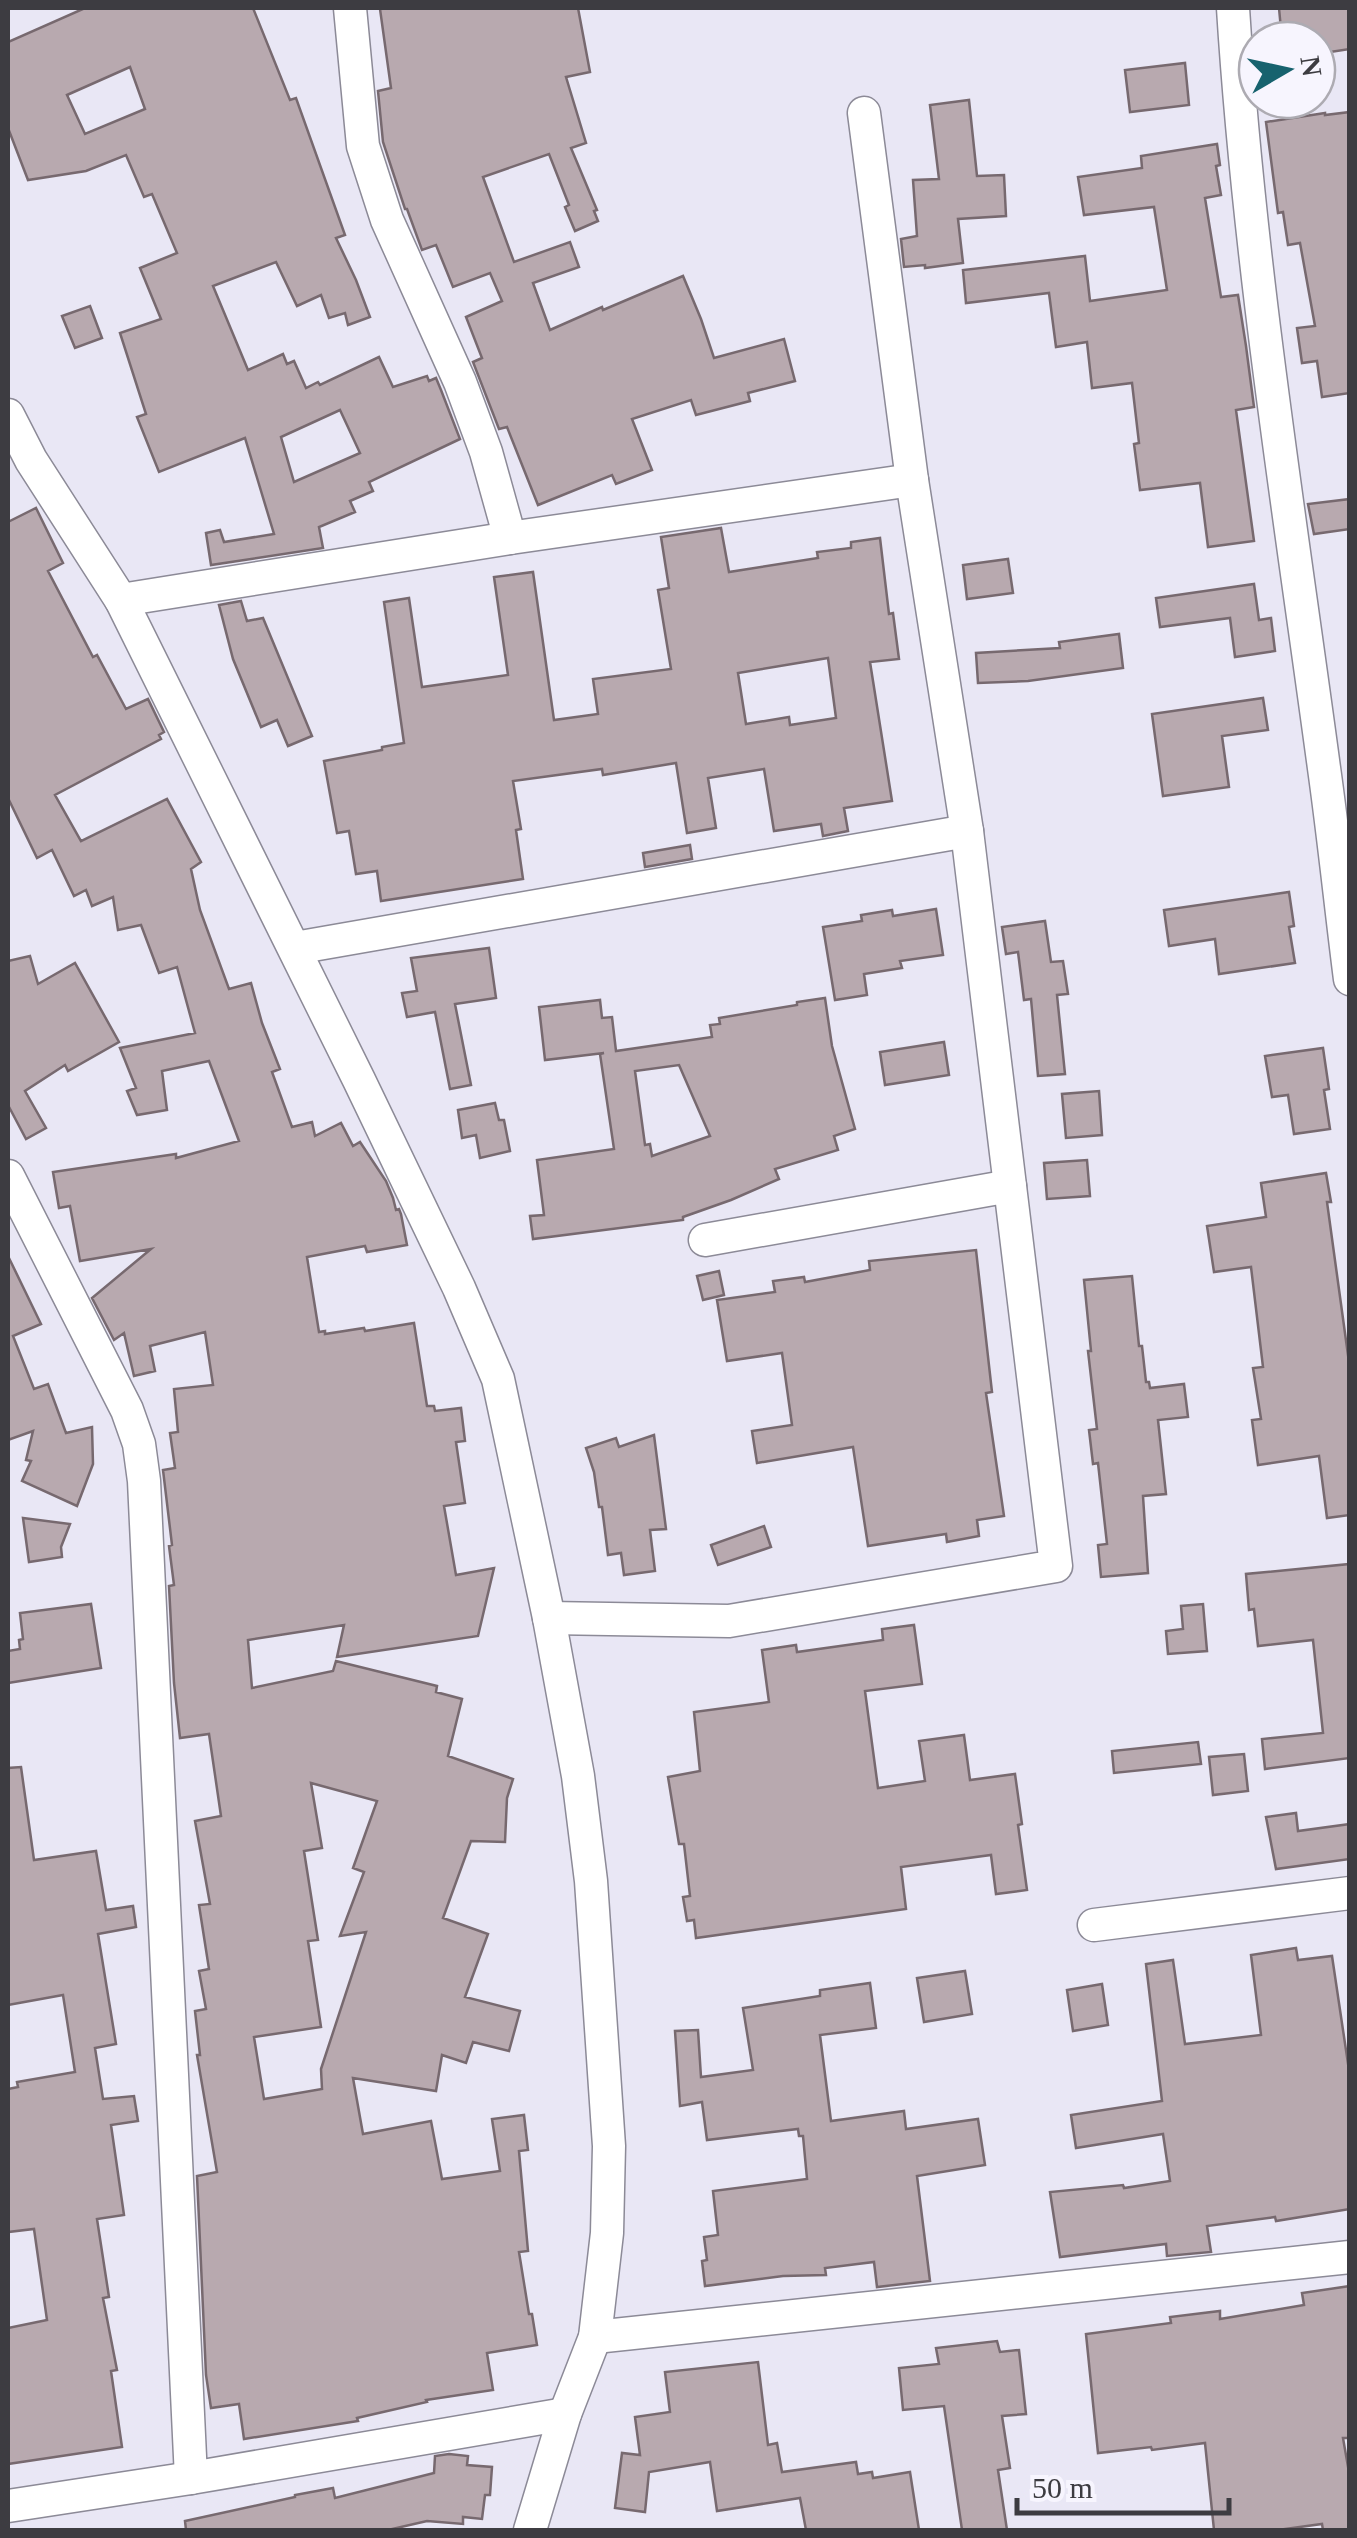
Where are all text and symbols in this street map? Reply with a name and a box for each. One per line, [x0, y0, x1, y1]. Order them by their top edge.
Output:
north arrow [1237, 20, 1337, 120]
text: N [1294, 54, 1328, 79]
scale bar [1017, 2453, 1230, 2515]
text: 50 m [1032, 2471, 1093, 2504]

